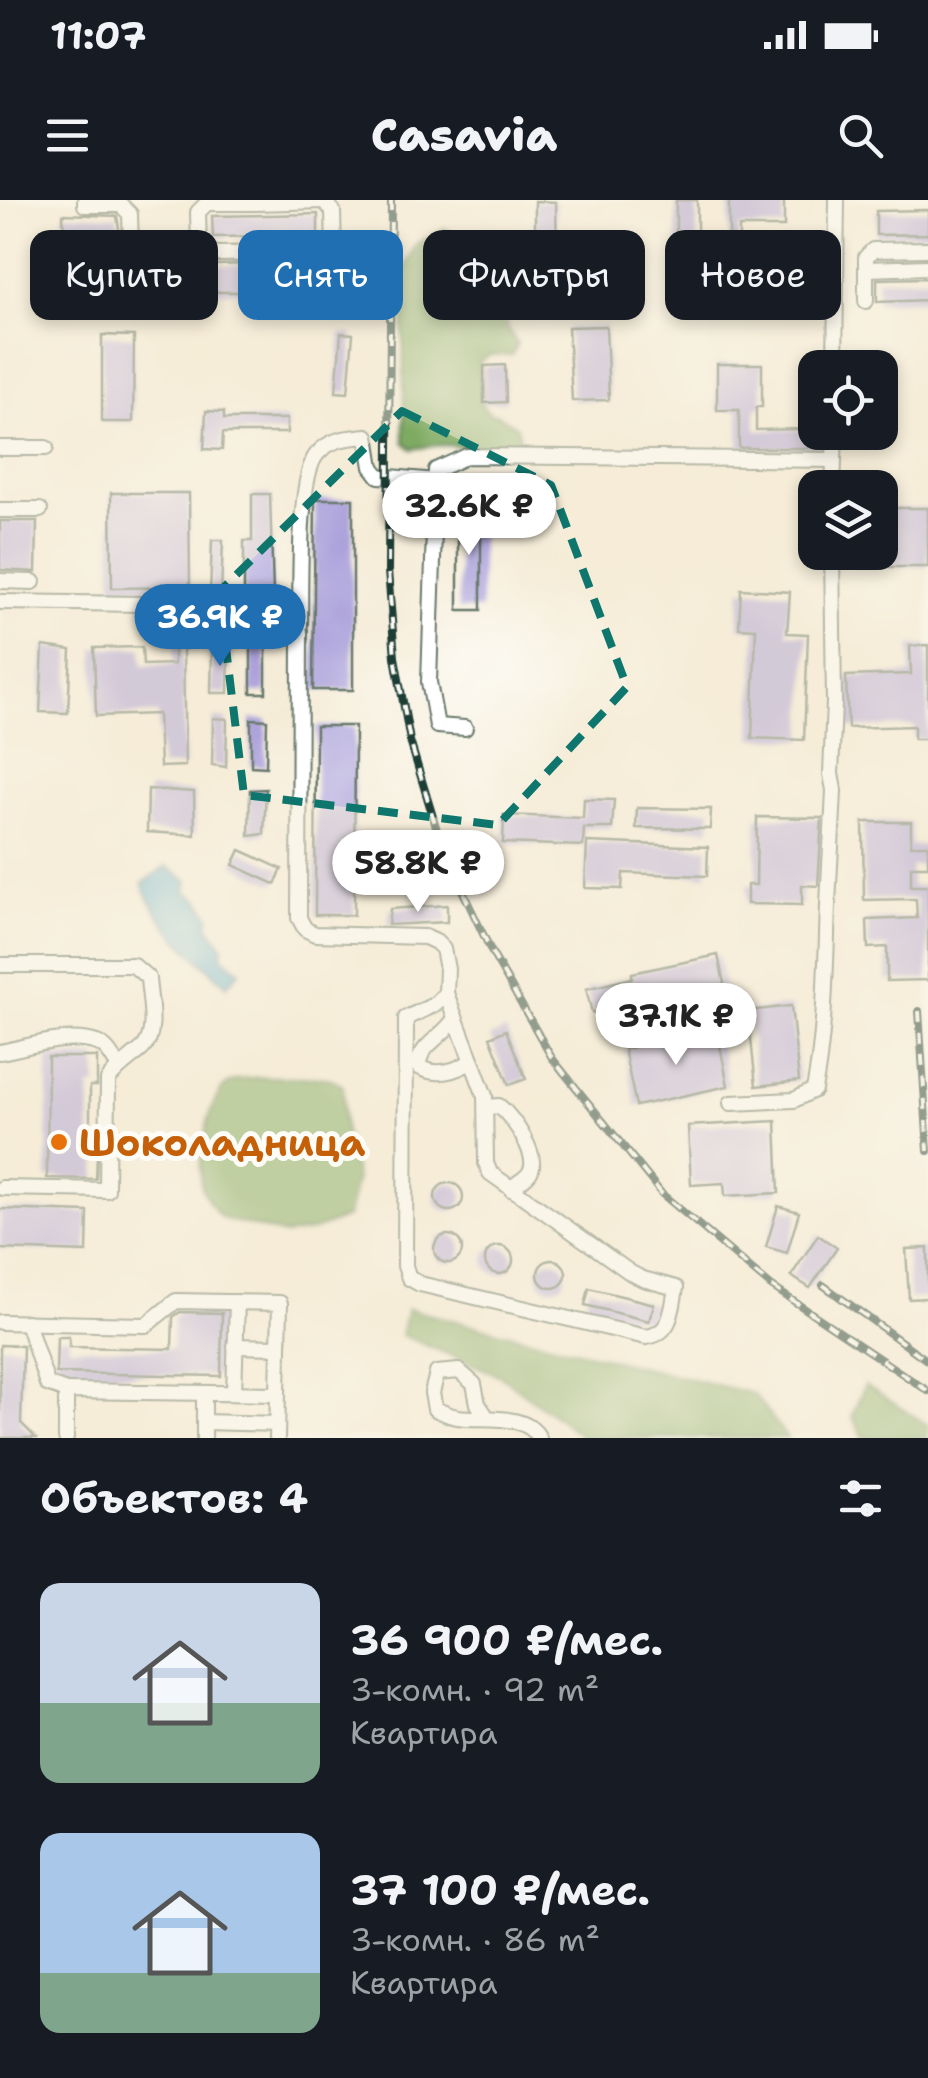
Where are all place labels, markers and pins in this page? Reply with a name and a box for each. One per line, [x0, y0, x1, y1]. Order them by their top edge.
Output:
pin: 32.6K ₽ [377, 473, 561, 558]
pin: 36.9K ₽ [128, 584, 312, 669]
pin: 58.8K ₽ [326, 830, 510, 915]
pin: 37.1K ₽ [584, 983, 768, 1068]
place label: Шоколадница [79, 1117, 365, 1168]
marker: Шоколадница [48, 1131, 70, 1153]

